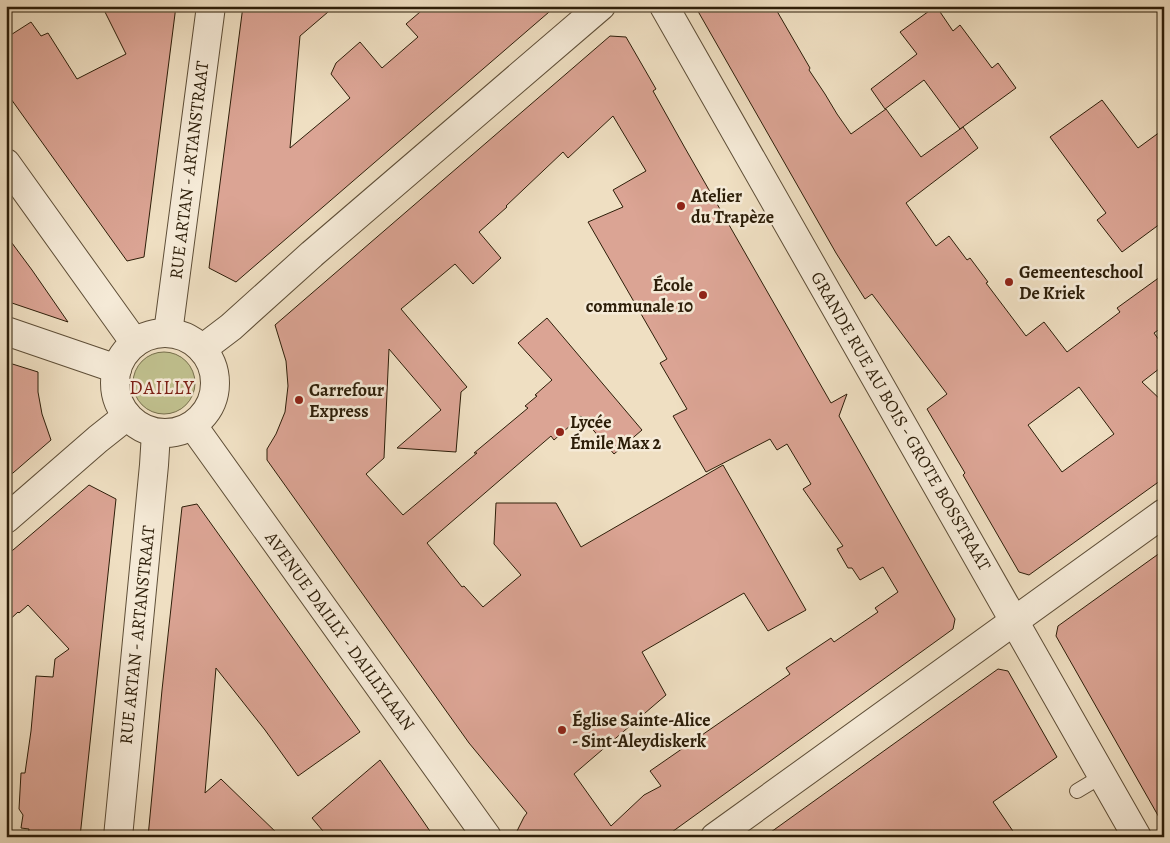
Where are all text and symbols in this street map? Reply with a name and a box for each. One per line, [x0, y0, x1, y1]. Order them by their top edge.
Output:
street label: RUE ARTAN - ARTANSTRAAT [164, 59, 214, 281]
place label: Atelier du Trapèze [690, 184, 774, 229]
marker: Atelier du Trapèze [675, 200, 687, 212]
place label: Gemeenteschool De Kriek [1019, 260, 1143, 305]
street label: GRANDE RUE AU BOIS - GROTE BOSSTRAAT [805, 267, 997, 575]
place label: École communale 10 [586, 273, 693, 318]
marker: Gemeenteschool De Kriek [1003, 276, 1015, 288]
marker: École communale 10 [697, 289, 709, 301]
district label: DAILLY [129, 375, 195, 401]
place label: Carrefour Express [309, 378, 385, 423]
marker: Carrefour Express [293, 394, 305, 406]
place label: Lycée Émile Max 2 [570, 410, 662, 455]
marker: Lycée Émile Max 2 [554, 426, 566, 438]
street label: RUE ARTAN - ARTANSTRAAT [114, 524, 160, 746]
street label: AVENUE DAILLY - DAILLYLAAN [259, 526, 420, 735]
place label: Église Sainte-Alice - Sint-Aleydiskerk [572, 708, 711, 753]
marker: Église Sainte-Alice - Sint-Aleydiskerk [556, 724, 568, 736]

